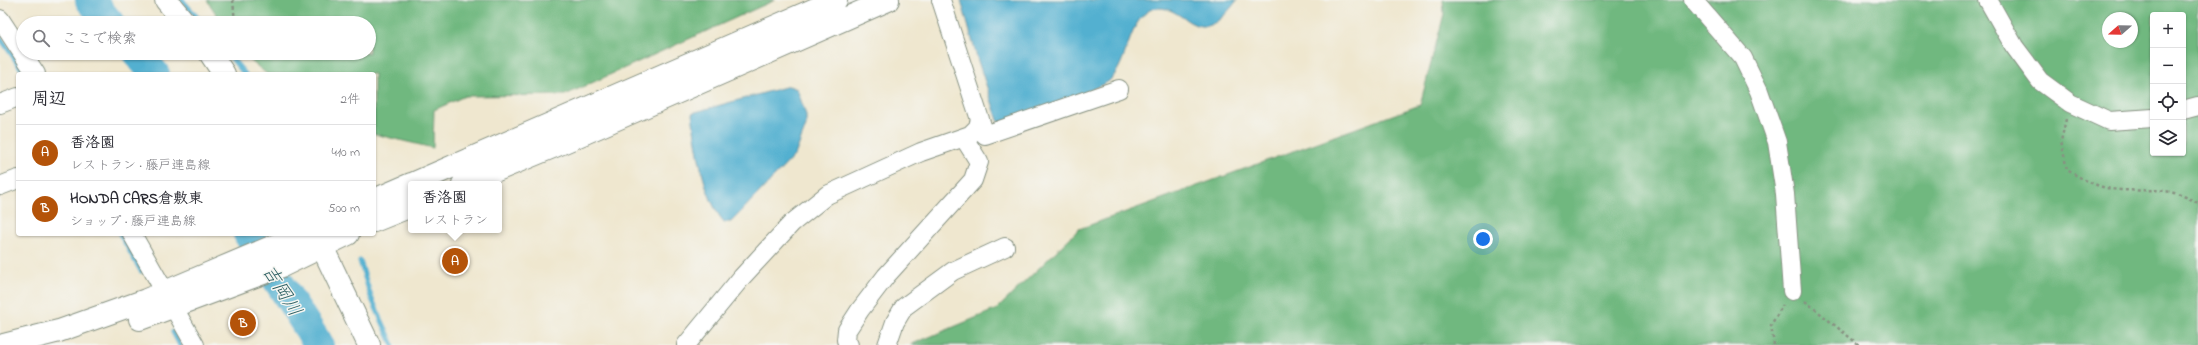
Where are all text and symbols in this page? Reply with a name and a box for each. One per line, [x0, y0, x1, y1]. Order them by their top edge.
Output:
north arrow [2102, 12, 2138, 48]
map controls [2150, 12, 2186, 156]
button: + [2150, 12, 2186, 48]
search box [16, 16, 376, 60]
icon: search [30, 27, 52, 49]
text: ここで検索 [62, 28, 137, 50]
button: − [2150, 48, 2186, 84]
button: locate [2150, 84, 2186, 120]
text: 周辺 [32, 87, 66, 112]
text: 2件 [341, 90, 360, 109]
button: layers [2150, 120, 2186, 156]
text: 香洛園 [70, 132, 115, 154]
text: A [41, 143, 49, 162]
text: 410 m [332, 143, 360, 162]
text: レストラン · 藤戸連島線 [70, 156, 210, 175]
popup [408, 181, 502, 233]
text: 香洛園 [422, 187, 467, 209]
text: HONDA CARS倉敷東 [70, 188, 203, 210]
text: B [41, 199, 49, 218]
text: 500 m [328, 199, 360, 218]
text: レストラン [422, 211, 488, 230]
text: ショップ · 藤戸連島線 [70, 212, 196, 231]
your location [1473, 229, 1493, 249]
pin: A [442, 246, 468, 276]
water label: 吉岡川 [254, 260, 307, 323]
pin: B [230, 308, 256, 338]

